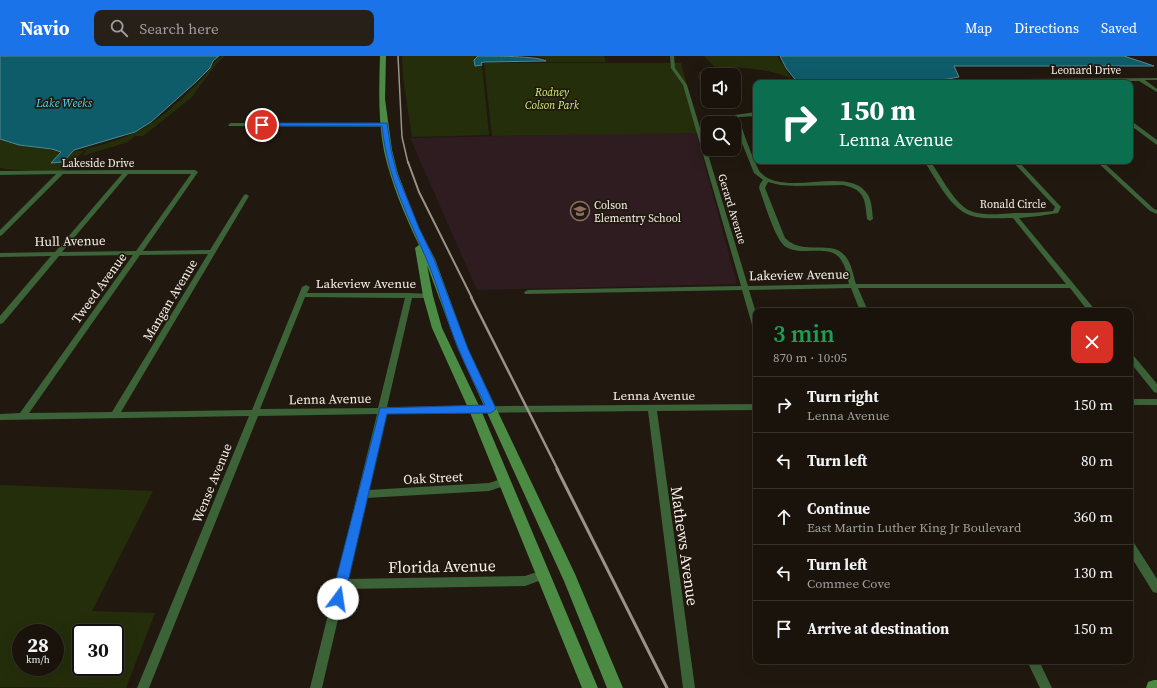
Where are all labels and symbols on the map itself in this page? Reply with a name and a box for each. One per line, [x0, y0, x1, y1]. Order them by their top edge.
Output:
street label: Leonard Drive [1051, 63, 1122, 78]
park label: Rodney Colson Park [525, 85, 580, 113]
water label: Lake Weeks [35, 95, 93, 111]
pin [245, 108, 279, 142]
street label: Lakeside Drive [62, 156, 135, 171]
street label: Gerard Avenue [714, 172, 750, 246]
street label: Ronald Circle [980, 197, 1047, 212]
place label: Colson Elementry School [594, 198, 681, 226]
school or university icon: Colson Elementry School [569, 200, 591, 222]
street label: Hull Avenue [34, 232, 106, 250]
street label: Tweed Avenue [68, 249, 131, 327]
street label: Mangan Avenue [139, 256, 201, 344]
street label: Lakeview Avenue [749, 266, 850, 284]
street label: Lakeview Avenue [316, 275, 417, 292]
street label: Lenna Avenue [613, 387, 696, 404]
street label: Lenna Avenue [289, 390, 372, 408]
street label: Wense Avenue [188, 441, 236, 525]
street label: Oak Street [403, 468, 464, 488]
street label: Mathews Avenue [666, 485, 704, 607]
street label: Florida Avenue [388, 554, 496, 578]
position arrow [317, 578, 359, 620]
speed limit sign: 30 [72, 624, 124, 676]

